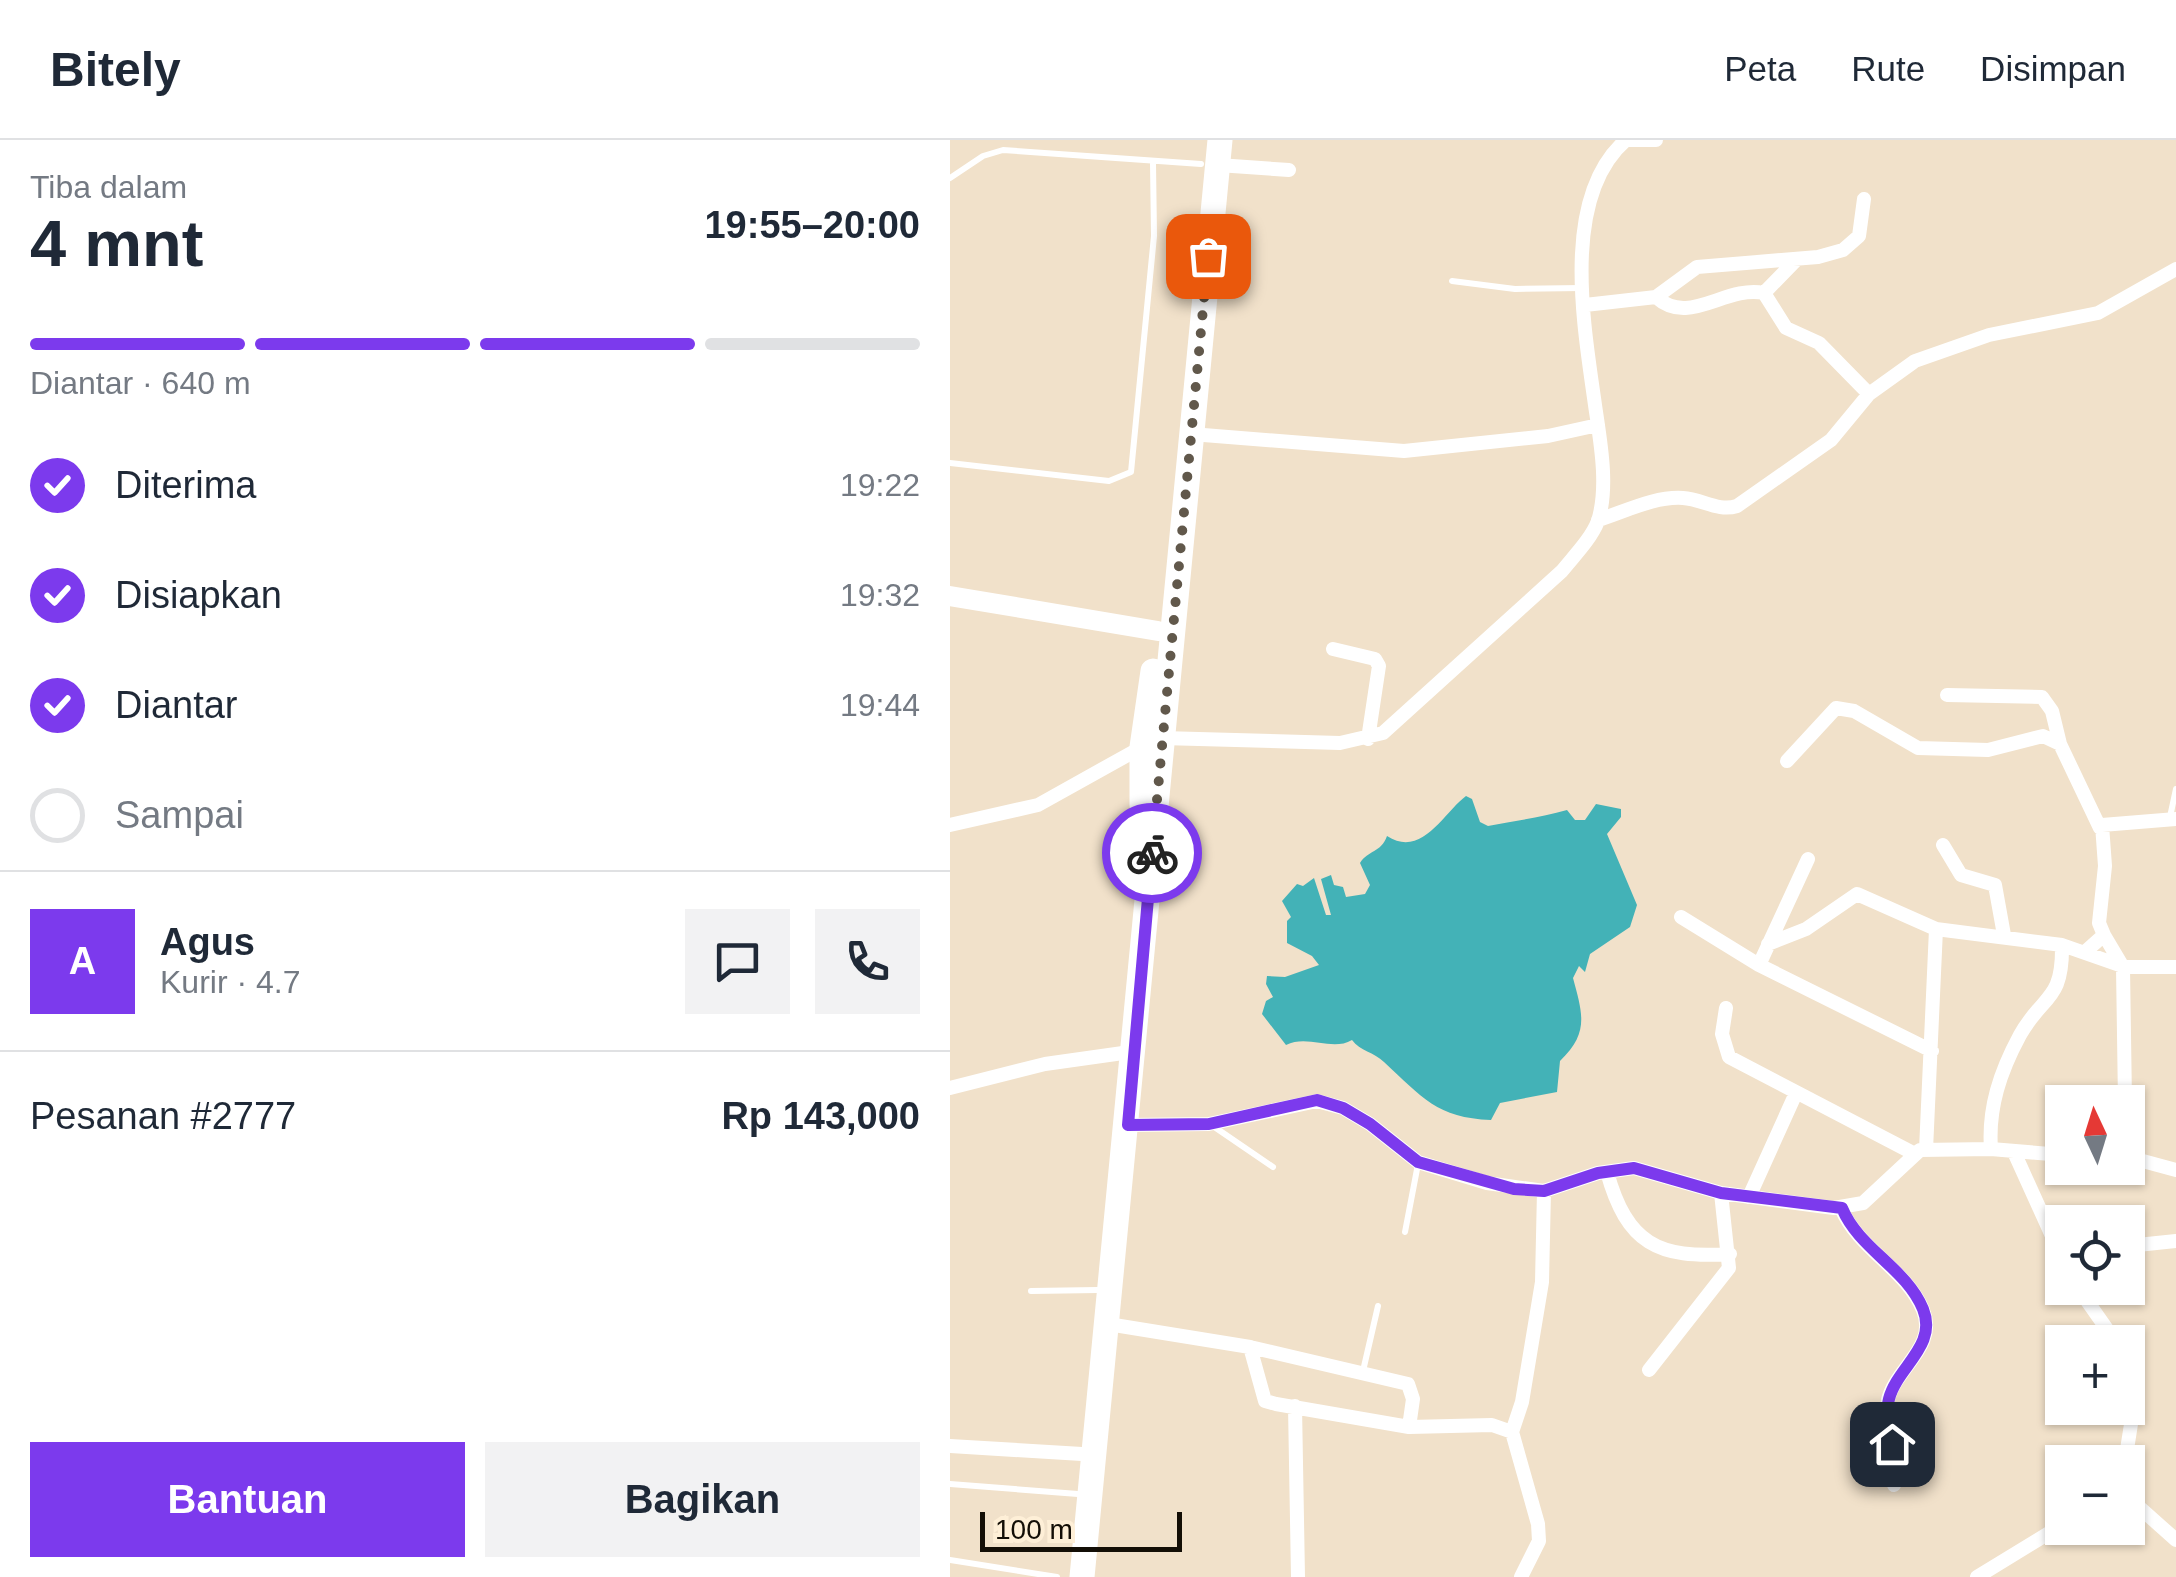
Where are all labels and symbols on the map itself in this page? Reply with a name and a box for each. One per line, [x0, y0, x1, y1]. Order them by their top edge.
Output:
pin [1166, 214, 1251, 299]
courier [1102, 803, 1202, 903]
north arrow [2045, 1085, 2145, 1185]
pin [1850, 1402, 1935, 1487]
scale bar [980, 1507, 1182, 1552]

